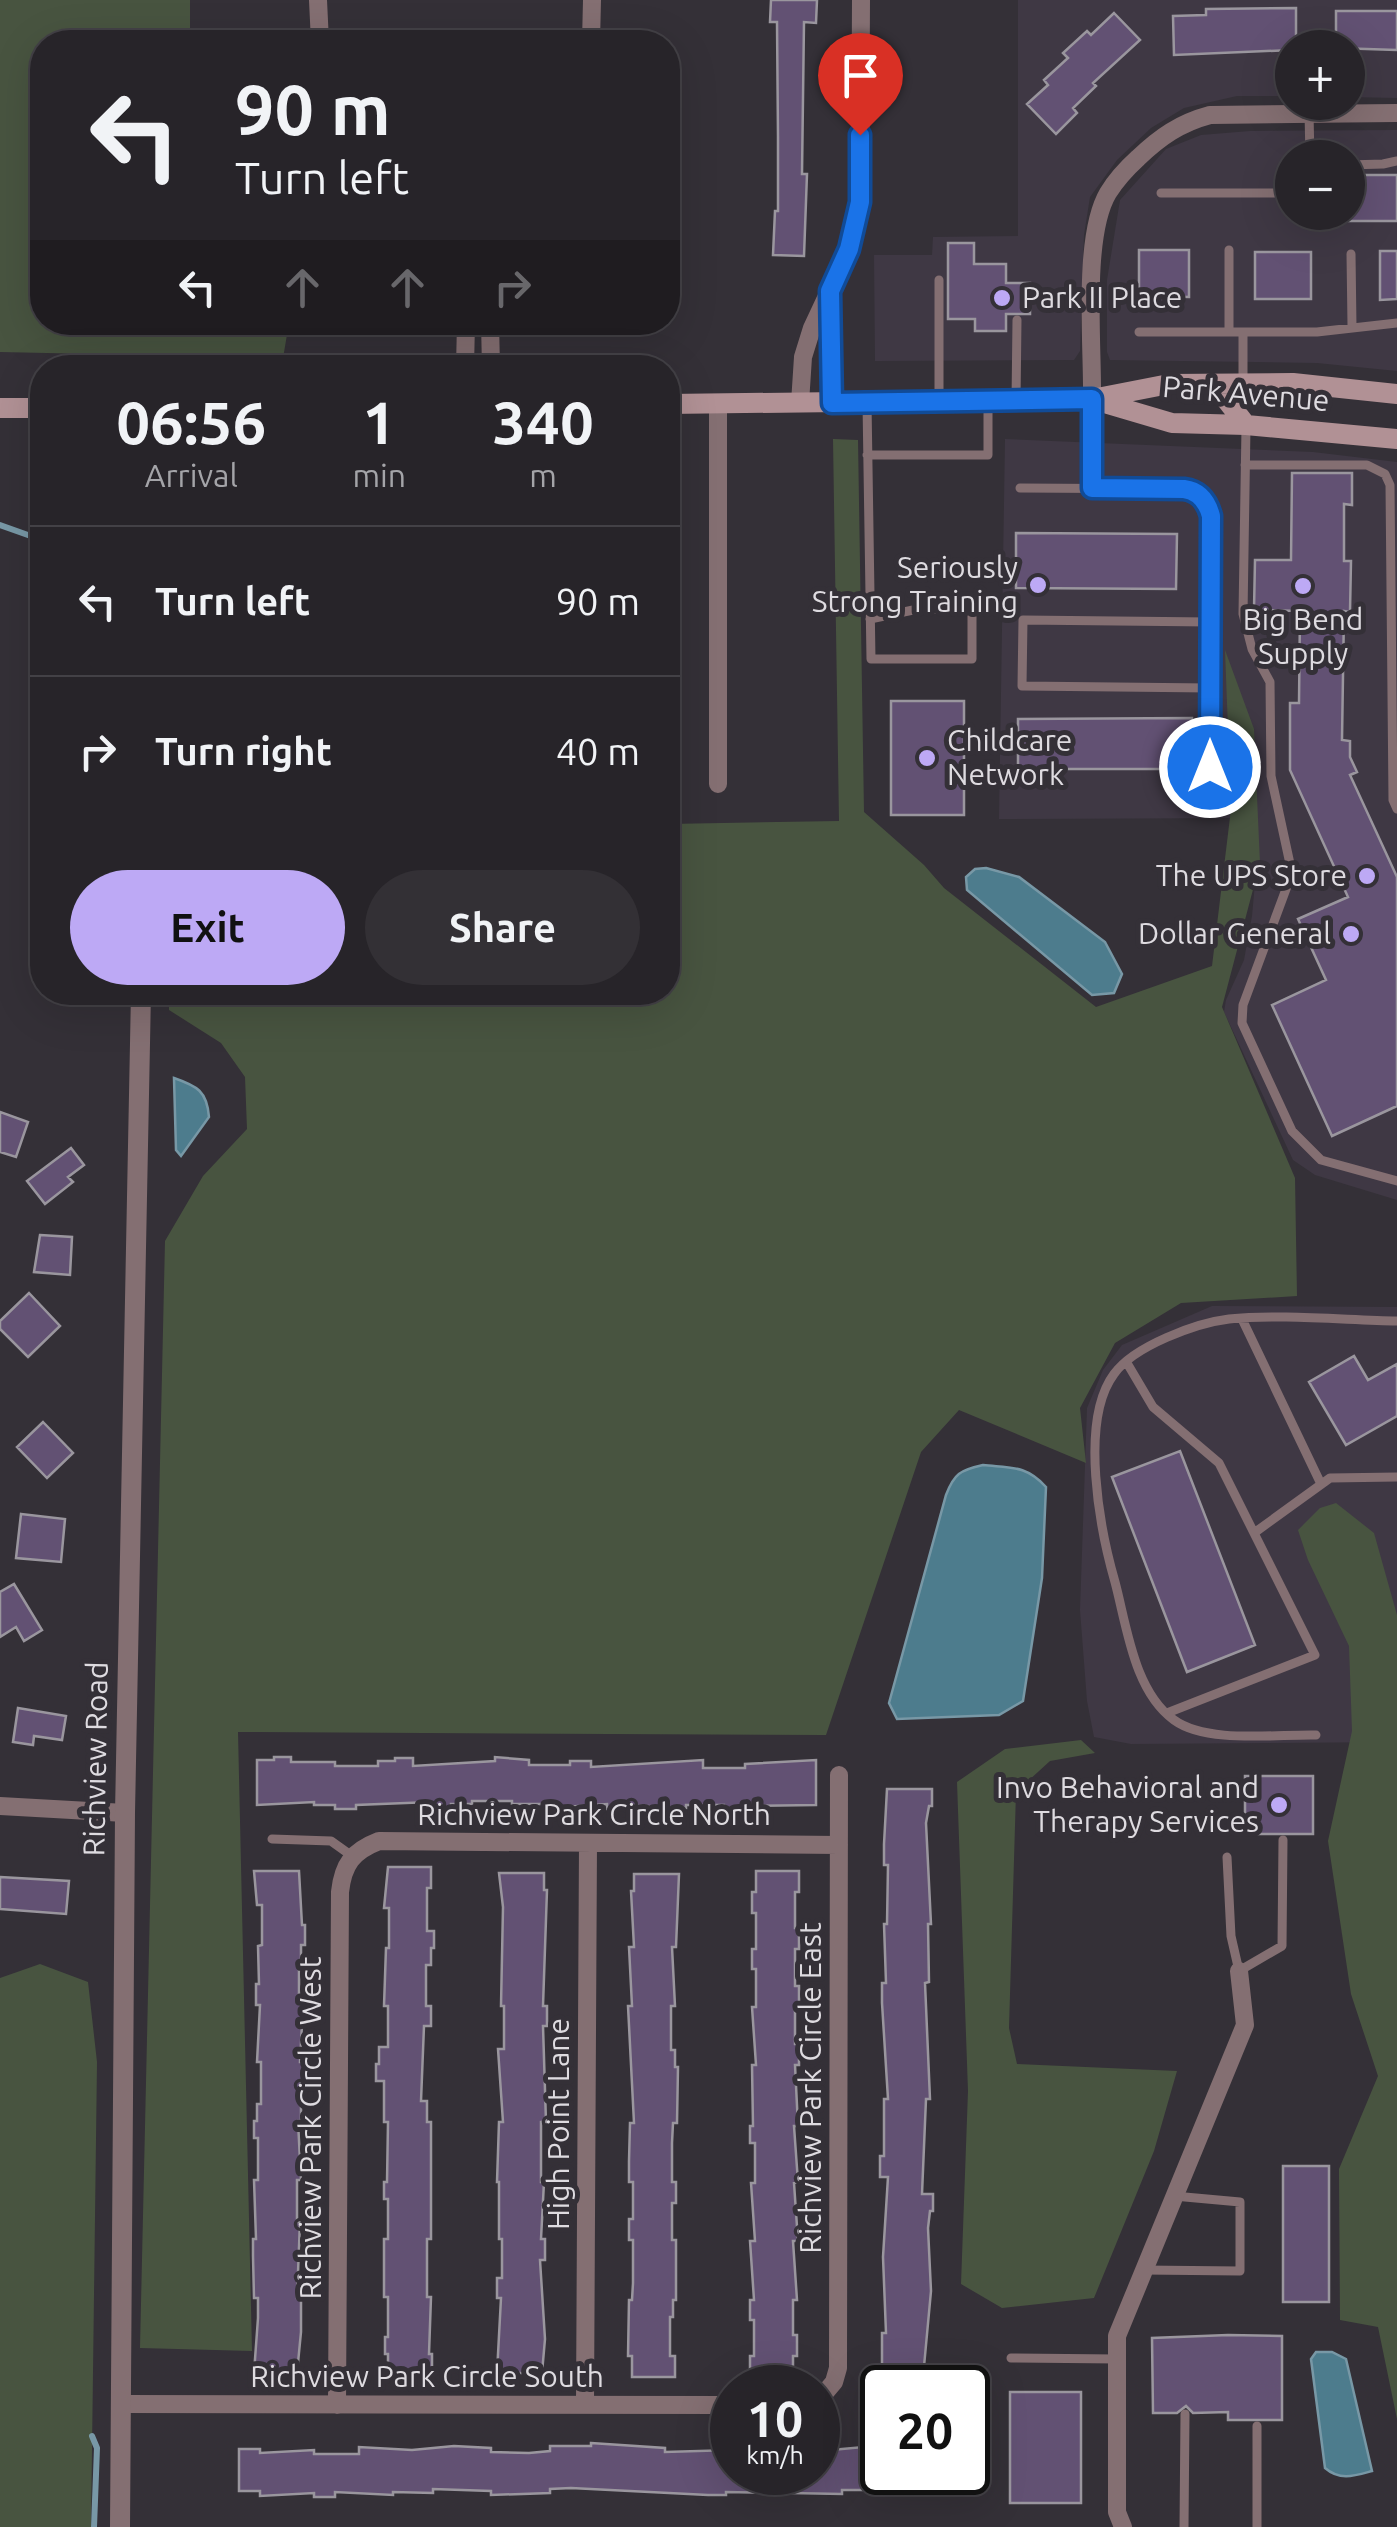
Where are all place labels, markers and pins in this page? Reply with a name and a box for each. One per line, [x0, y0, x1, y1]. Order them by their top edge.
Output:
pin [818, 33, 903, 136]
place label: Park II Place [1022, 280, 1182, 314]
marker: Park II Place [991, 287, 1013, 309]
place label: Seriously Strong Training [812, 550, 1018, 618]
marker: Seriously Strong Training [1027, 574, 1049, 596]
marker: Big Bend Supply [1292, 575, 1314, 597]
place label: Big Bend Supply [1243, 602, 1363, 670]
place label: Childcare Network [947, 723, 1072, 791]
marker: Childcare Network [916, 747, 938, 769]
place label: The UPS Store [1156, 858, 1347, 892]
marker: The UPS Store [1356, 865, 1378, 887]
place label: Dollar General [1138, 916, 1331, 950]
marker: Dollar General [1340, 923, 1362, 945]
place label: Invo Behavioral and Therapy Services [996, 1770, 1259, 1838]
marker: Invo Behavioral and Therapy Services [1268, 1794, 1290, 1816]

